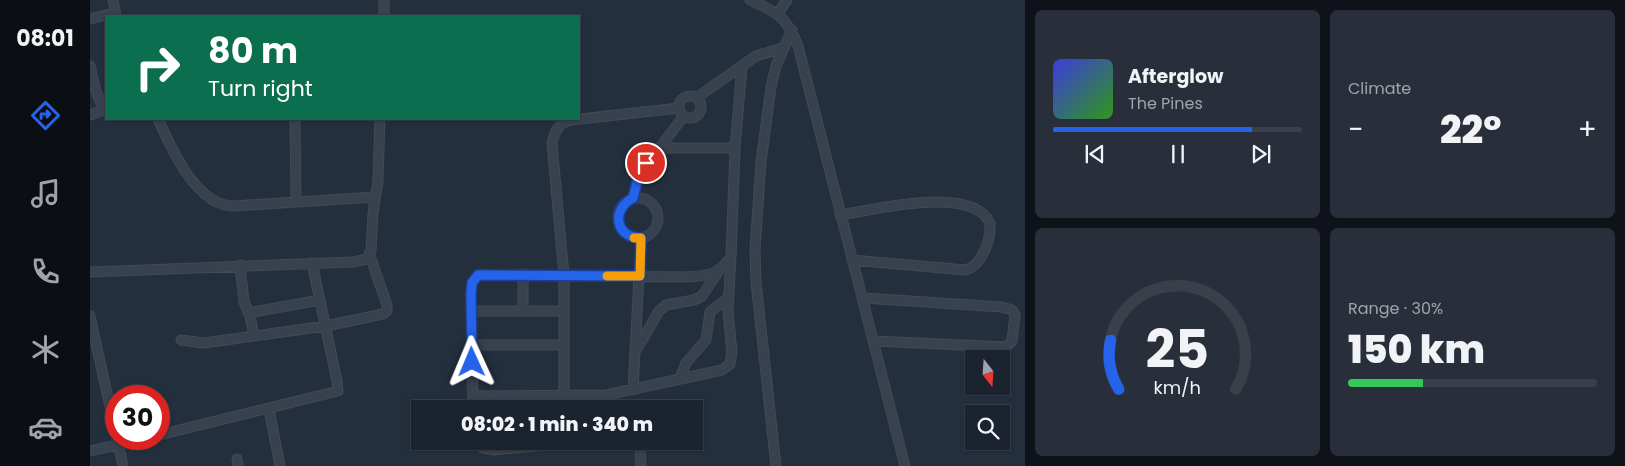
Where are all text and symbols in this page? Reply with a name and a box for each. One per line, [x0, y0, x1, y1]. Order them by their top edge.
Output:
text: 08:01 [16, 23, 74, 54]
text: 80 m [208, 26, 298, 75]
icon: right [125, 35, 190, 100]
text: Afterglow [1128, 63, 1223, 90]
text: Turn right [208, 73, 313, 104]
text: Climate [1348, 77, 1411, 100]
text: The Pines [1128, 92, 1203, 115]
icon: directions [28, 98, 63, 133]
text: 22° [1440, 103, 1501, 156]
text: − [1348, 110, 1363, 149]
text: + [1578, 110, 1597, 149]
icon: previous [1081, 140, 1109, 168]
icon: pause [1164, 140, 1192, 168]
icon: next [1247, 140, 1275, 168]
pin [625, 142, 667, 184]
icon: arrive [632, 149, 660, 177]
icon: music [28, 176, 63, 211]
icon: phone [28, 254, 63, 289]
text: Range · 30% [1348, 297, 1443, 320]
text: 25 [1146, 313, 1209, 386]
text: 150 km [1348, 323, 1485, 376]
icon: climate [28, 332, 63, 367]
position arrow [445, 335, 497, 387]
north arrow [965, 350, 1010, 395]
map controls [965, 350, 1010, 450]
text: km/h [1154, 375, 1201, 400]
speed limit sign: 30 [105, 385, 170, 450]
button: search [965, 405, 1010, 450]
icon: car [28, 410, 63, 445]
text: 08:02 · 1 min · 340 m [461, 411, 653, 438]

